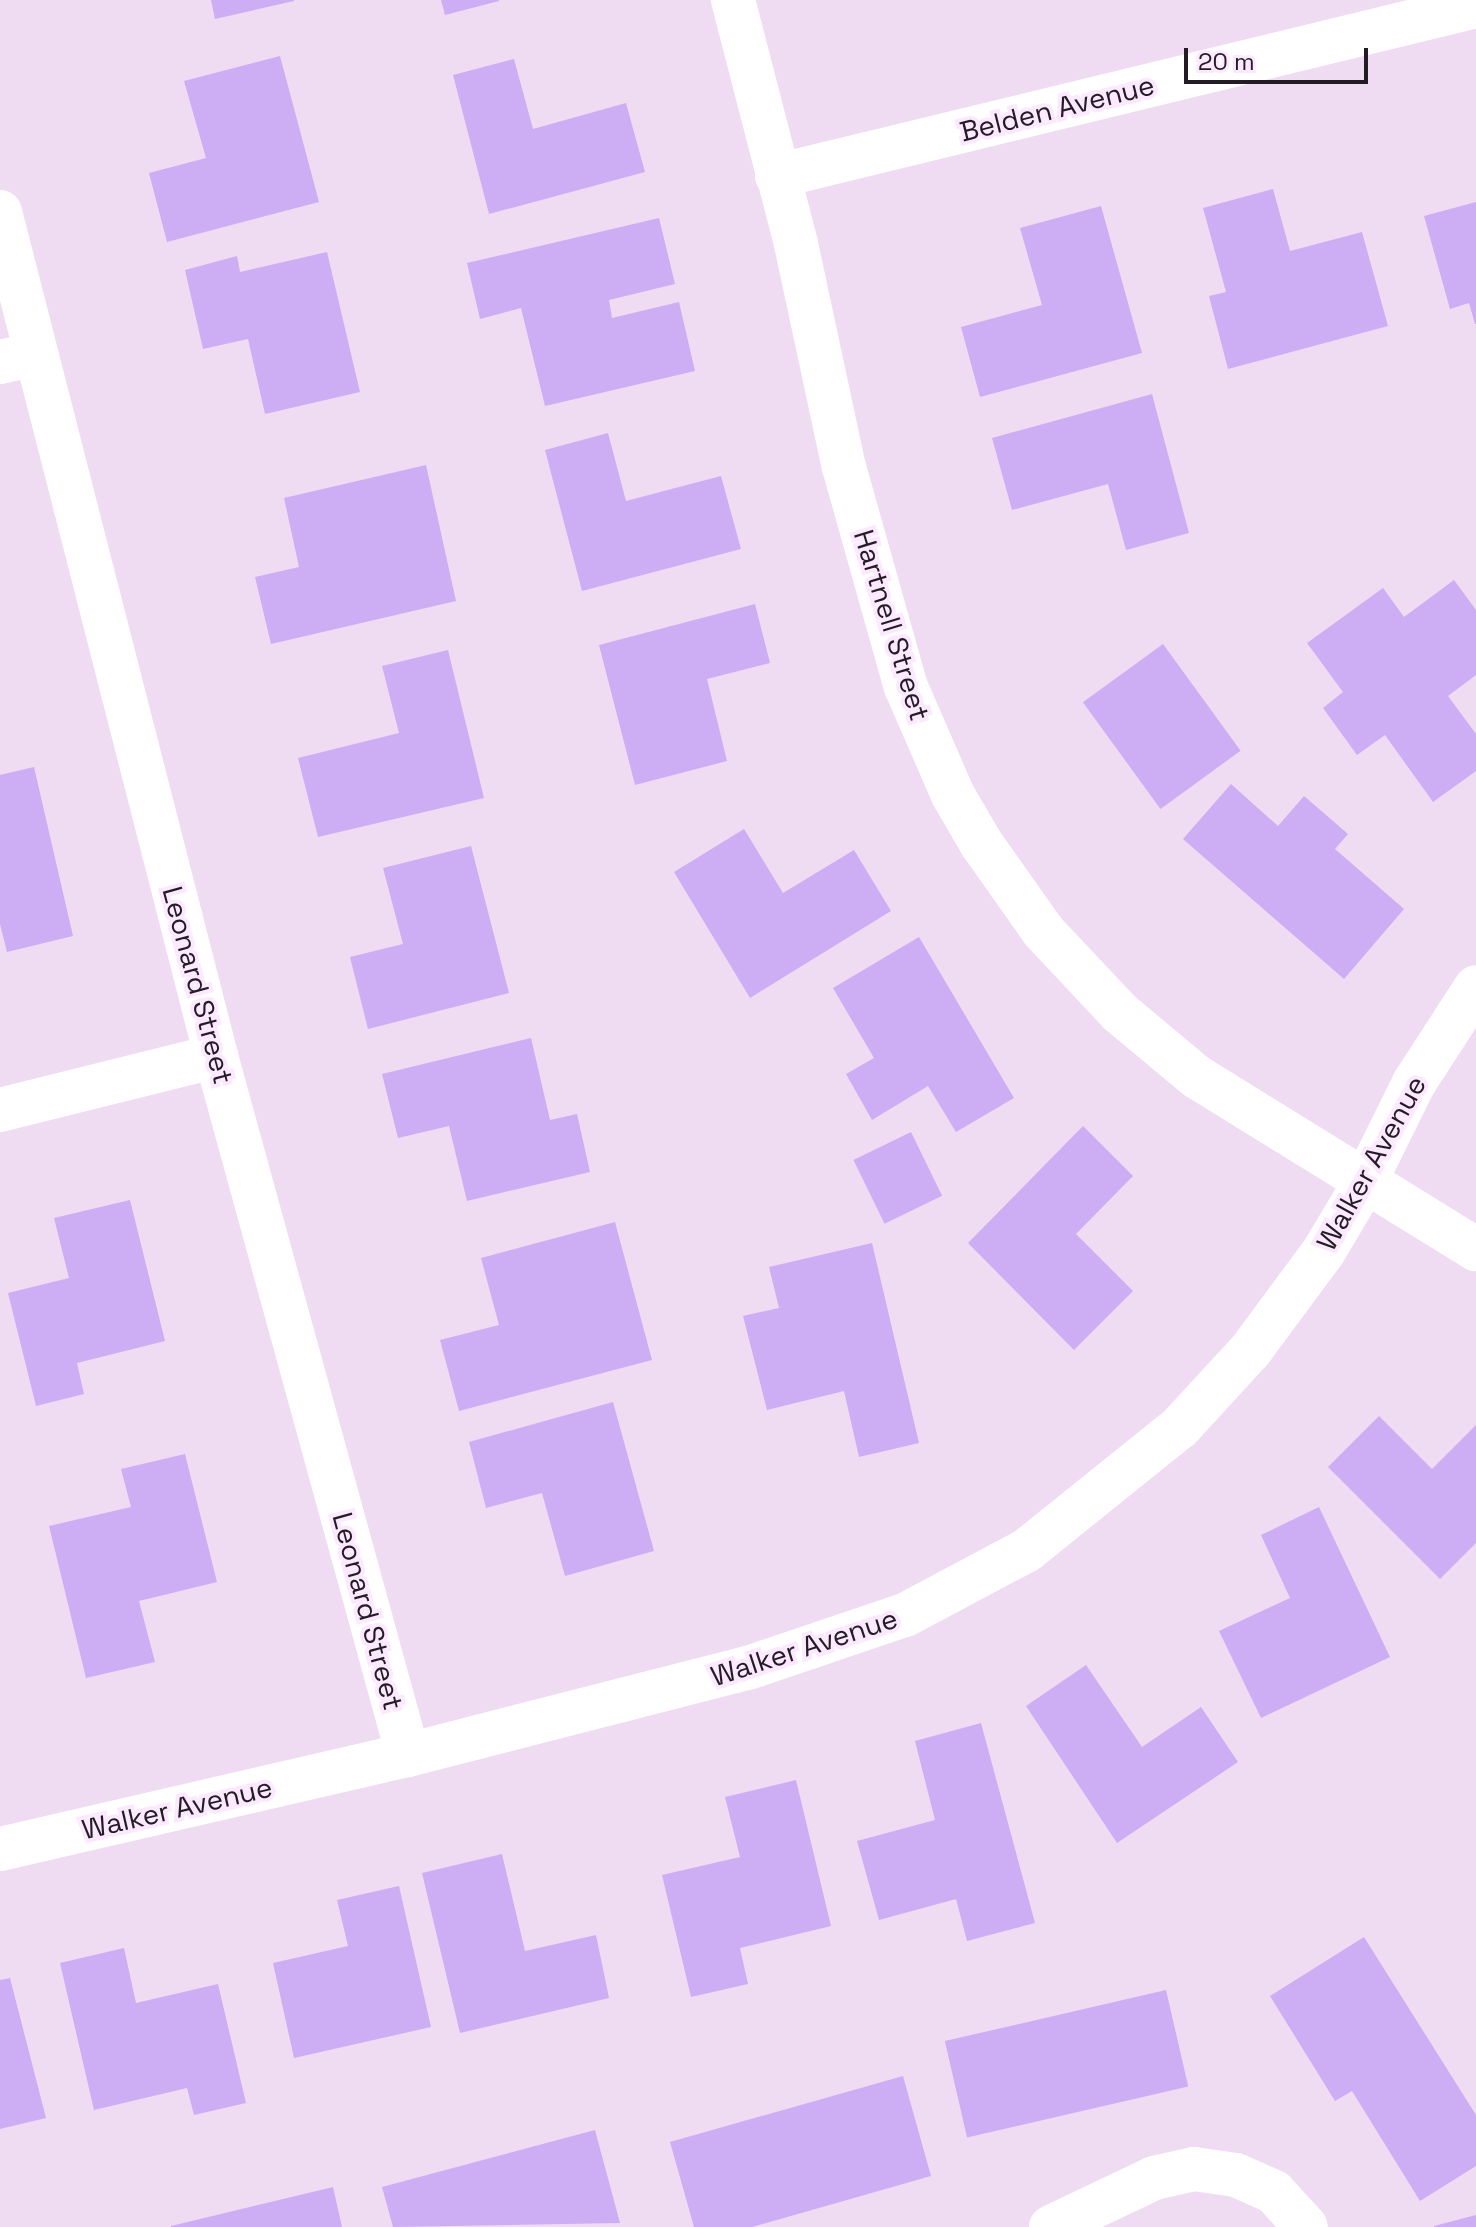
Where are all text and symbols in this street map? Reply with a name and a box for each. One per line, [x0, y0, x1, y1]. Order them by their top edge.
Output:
scale bar [1188, 32, 1372, 82]
text: 20 m [1198, 46, 1255, 77]
street label: Belden Avenue [956, 68, 1158, 148]
street label: Hartnell Street [847, 525, 937, 725]
street label: Leonard Street [155, 883, 241, 1087]
street label: Walker Avenue [1309, 1070, 1433, 1256]
street label: Leonard Street [325, 1509, 411, 1713]
street label: Walker Avenue [706, 1601, 902, 1693]
street label: Walker Avenue [78, 1770, 276, 1846]

